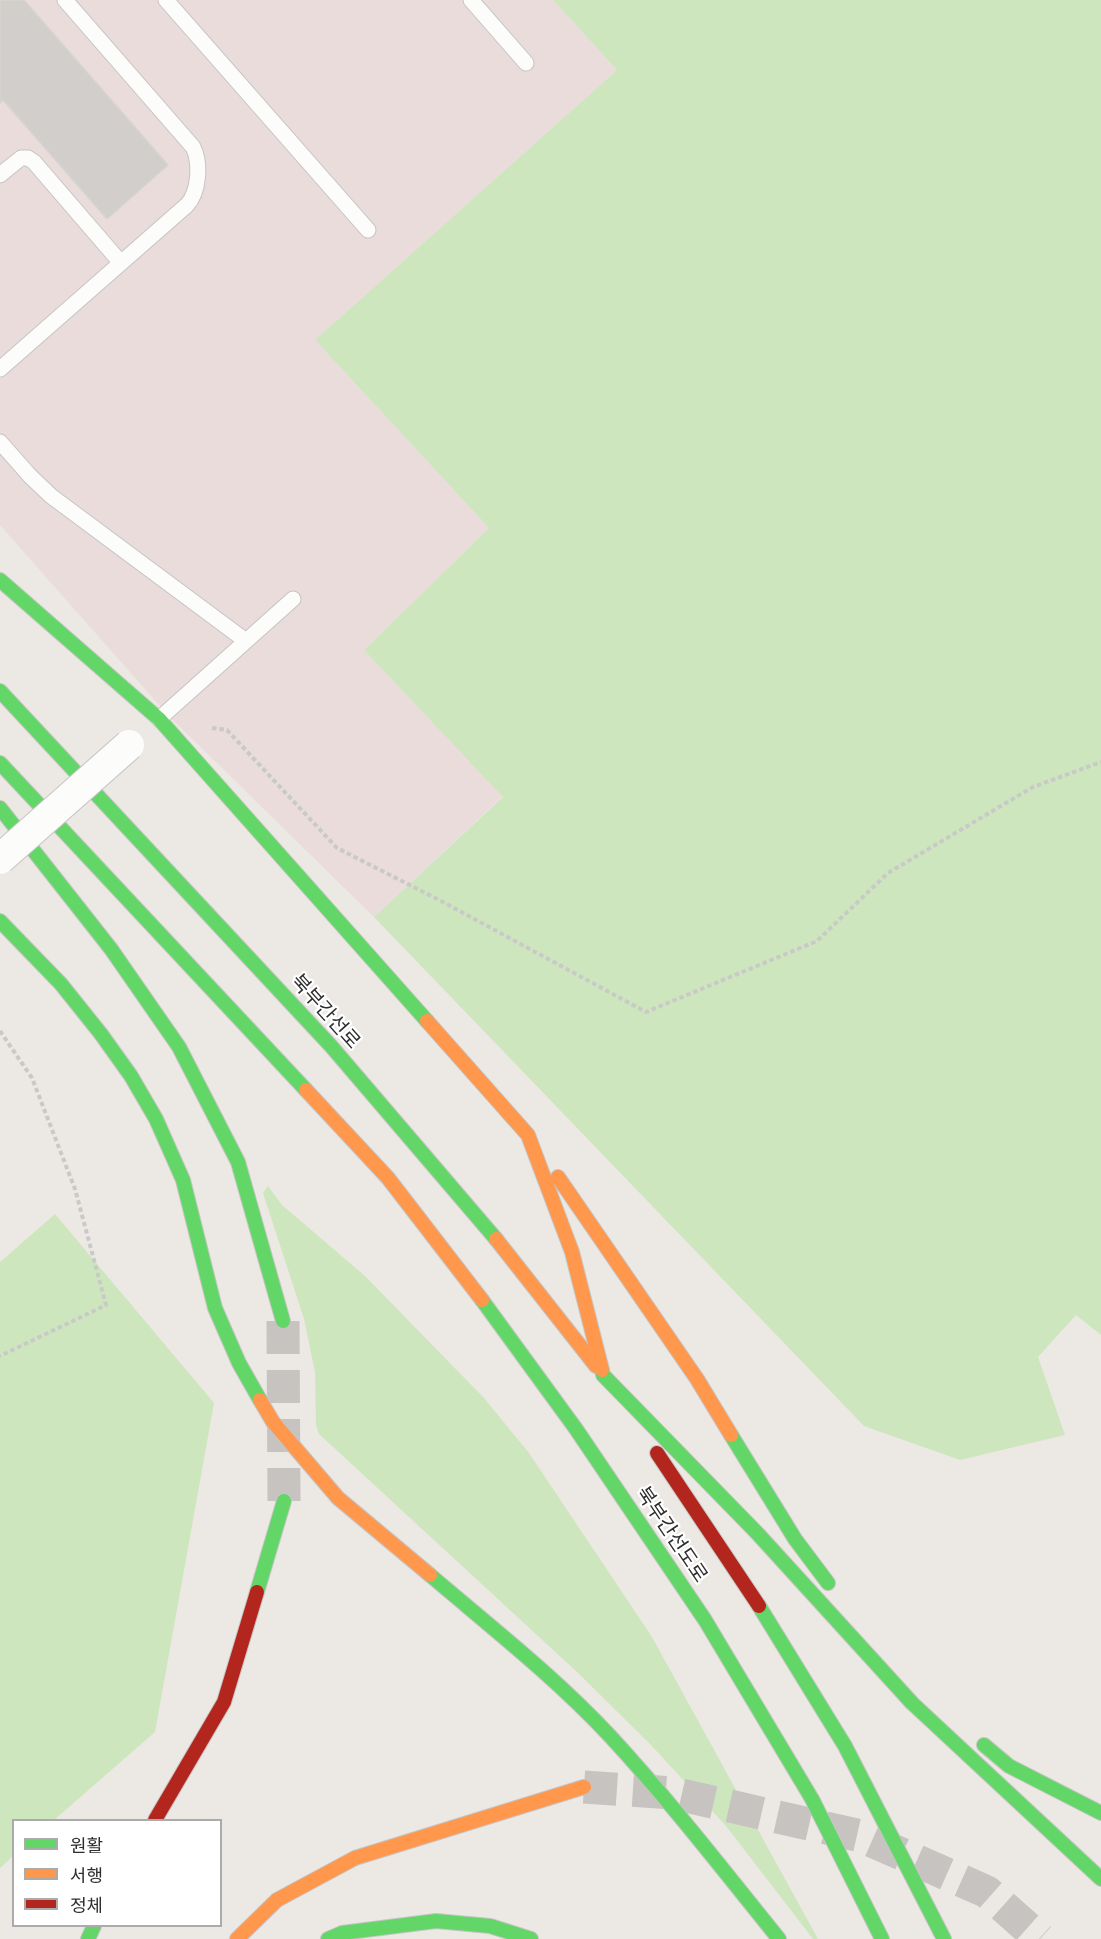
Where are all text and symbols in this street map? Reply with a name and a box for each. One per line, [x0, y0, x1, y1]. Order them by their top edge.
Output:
street label: 북부간선로 [285, 970, 365, 1054]
street label: 북부간선도로 [630, 1483, 712, 1587]
legend [12, 1819, 222, 1927]
text: 원활 [70, 1836, 103, 1856]
text: 서행 [70, 1866, 103, 1886]
text: 정체 [70, 1896, 103, 1916]

